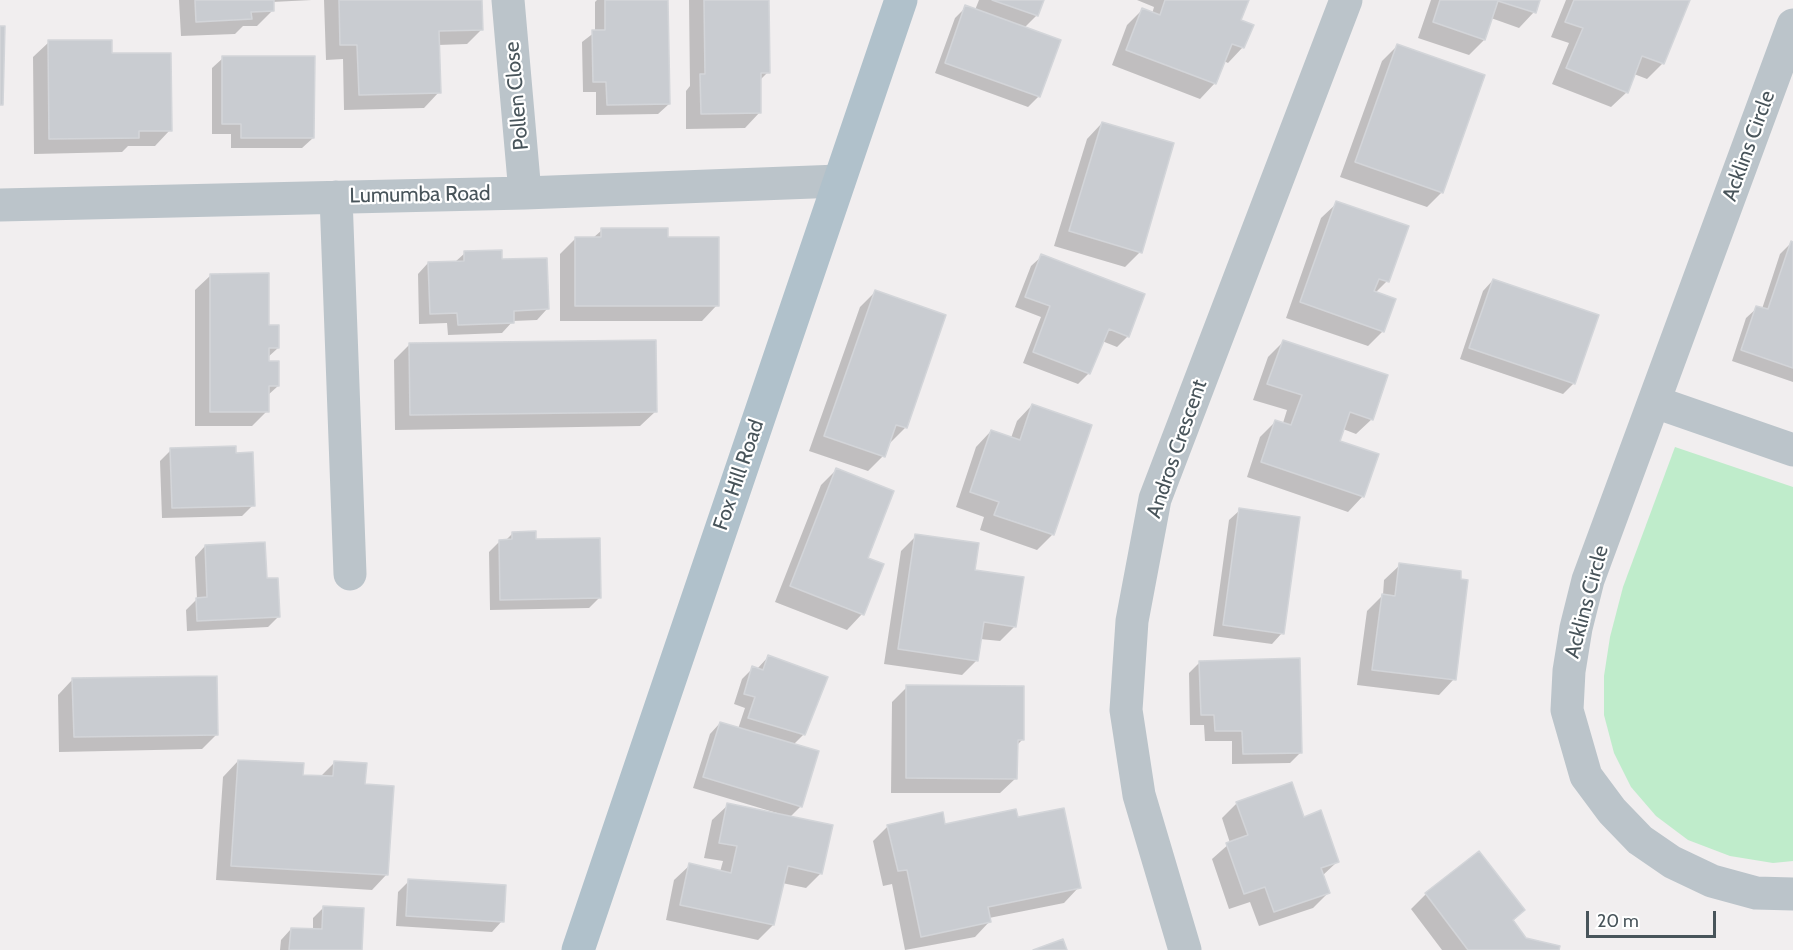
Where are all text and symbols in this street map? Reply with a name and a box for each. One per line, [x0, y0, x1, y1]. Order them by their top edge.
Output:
street label: Pollen Close [500, 41, 534, 151]
street label: Acklins Circle [1717, 87, 1781, 205]
street label: Lumumba Road [349, 181, 491, 209]
street label: Andros Crescent [1141, 376, 1213, 522]
street label: Fox Hill Road [708, 416, 770, 534]
street label: Acklins Circle [1560, 543, 1614, 661]
scale bar [1589, 899, 1720, 937]
text: 20 m [1597, 910, 1639, 932]

